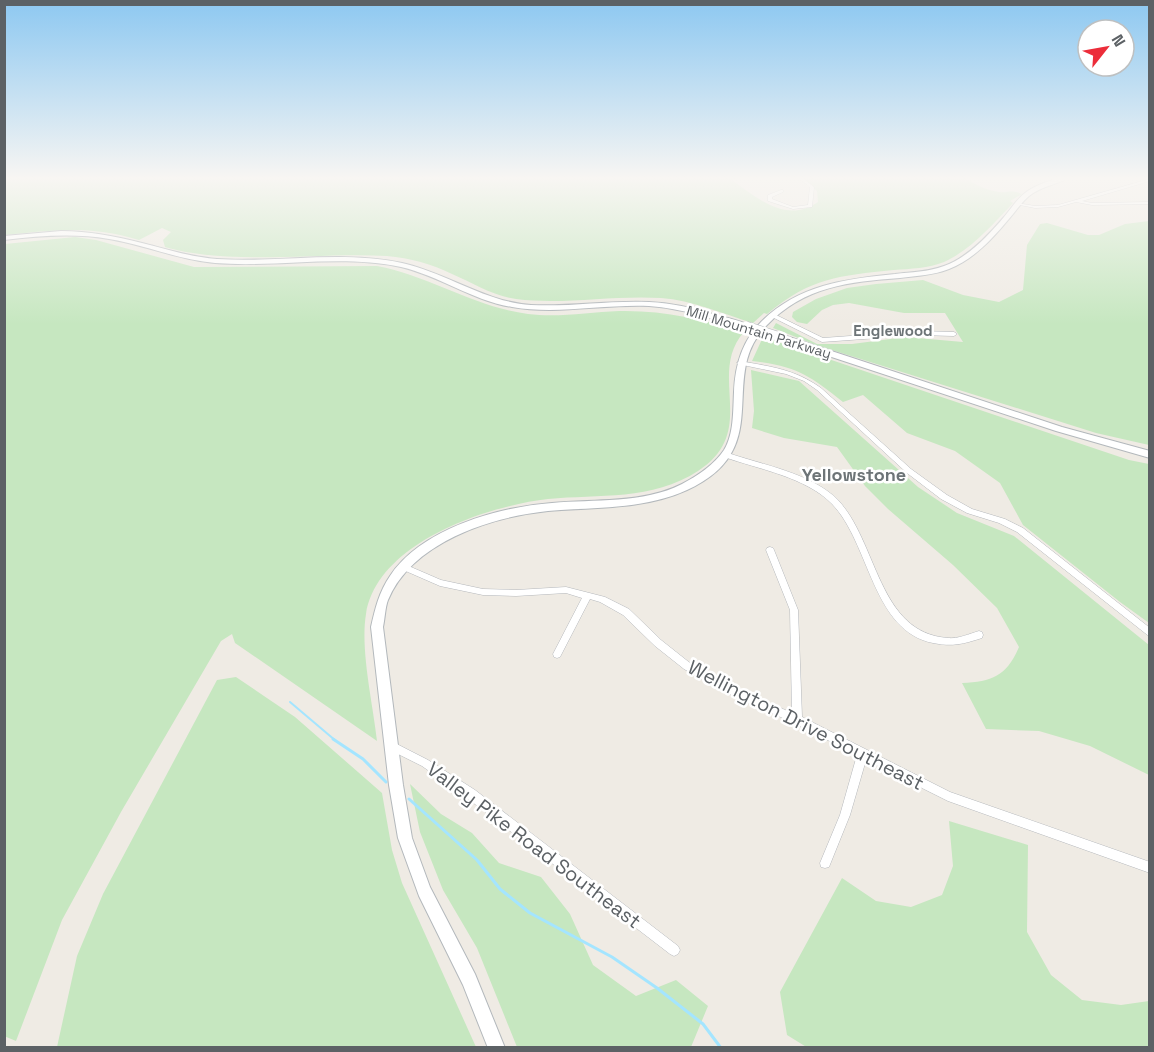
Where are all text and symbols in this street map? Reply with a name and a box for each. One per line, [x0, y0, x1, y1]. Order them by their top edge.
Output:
north arrow [1076, 18, 1136, 78]
text: N [1107, 31, 1130, 51]
street label: Mill Mountain Parkway [684, 301, 834, 363]
district label: Englewood [853, 321, 933, 340]
district label: Yellowstone [802, 463, 906, 486]
street label: Wellington Drive Southeast [684, 654, 928, 796]
street label: Valley Pike Road Southeast [422, 756, 646, 934]

